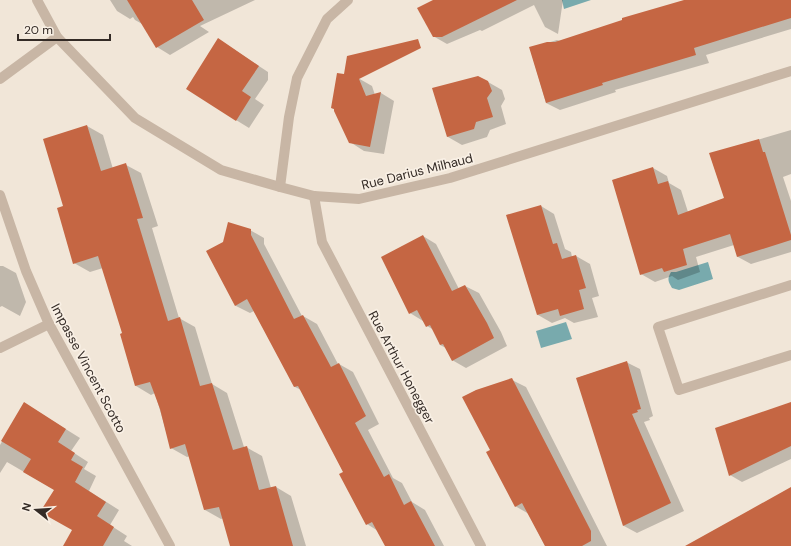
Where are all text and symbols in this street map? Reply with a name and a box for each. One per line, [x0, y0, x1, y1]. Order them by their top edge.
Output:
scale bar [18, 16, 110, 42]
text: 20 m [24, 22, 53, 38]
street label: Rue Darius Milhaud [360, 149, 475, 194]
street label: Impasse Vincent Scotto [47, 301, 130, 436]
street label: Rue Arthur Honegger [365, 308, 439, 427]
north arrow [16, 490, 56, 530]
text: N [19, 501, 34, 513]

